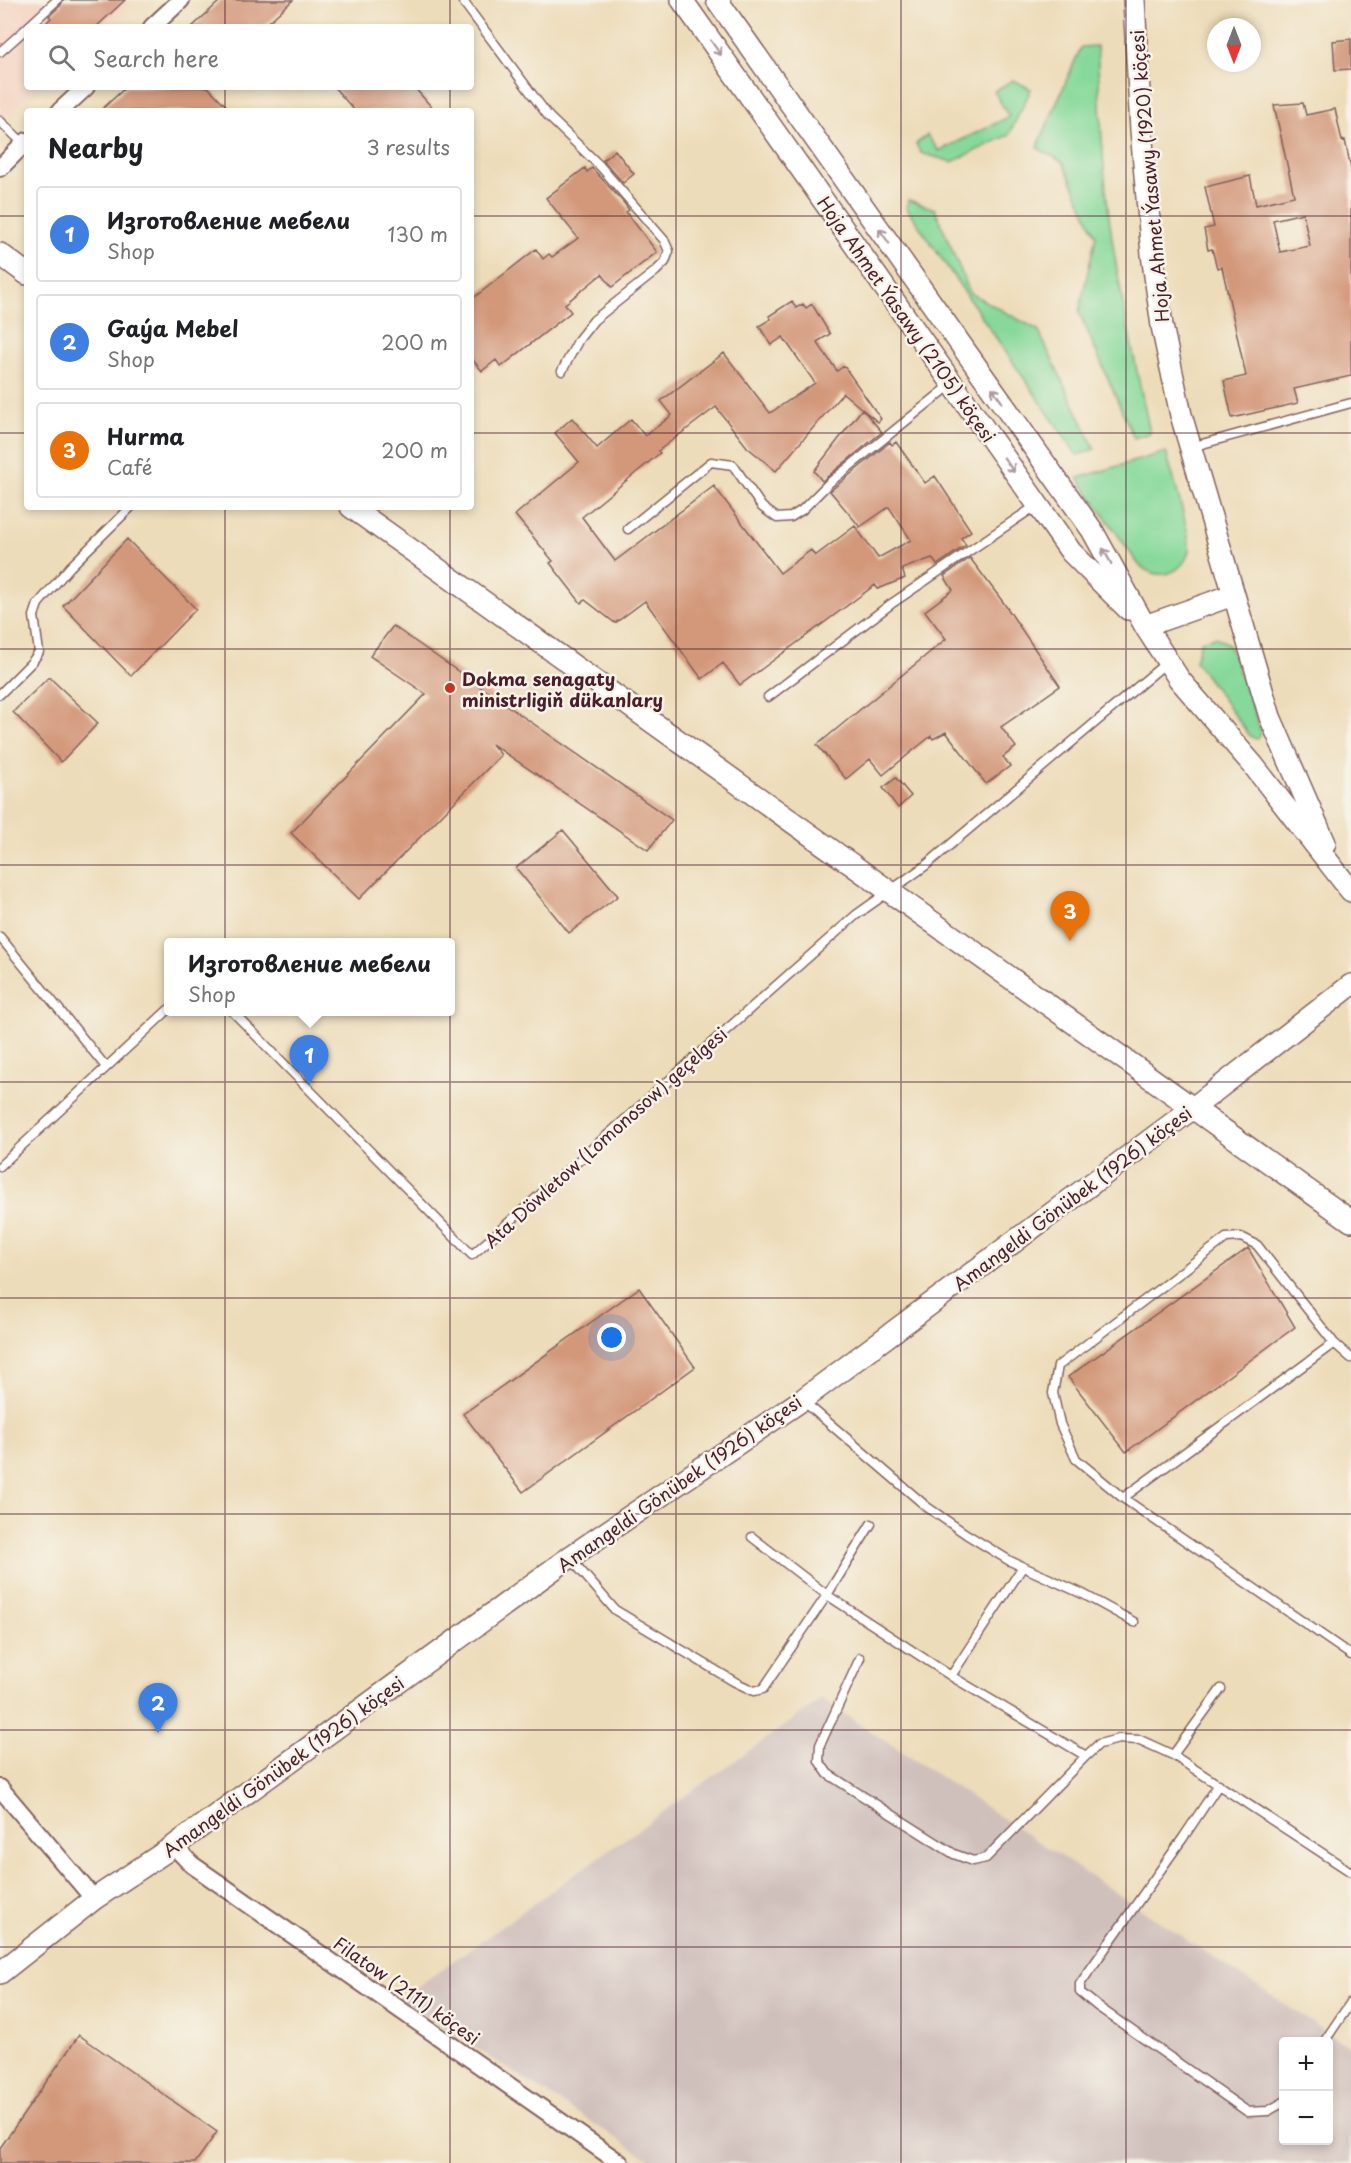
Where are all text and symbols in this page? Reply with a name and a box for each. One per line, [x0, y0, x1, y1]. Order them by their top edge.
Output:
north arrow [1207, 18, 1261, 72]
search box [24, 24, 474, 90]
street label: Hoja Ahmet Ýasawy (1920) köçesi [1123, 29, 1175, 323]
one-way arrow [710, 39, 722, 55]
icon: search [45, 41, 78, 74]
text: Search here [93, 41, 219, 74]
text: Nearby [48, 128, 143, 167]
text: 3 results [367, 132, 450, 162]
street label: Hoja Ahmet Ýasawy (2105) köçesi [811, 191, 1003, 447]
text: Изготовление мебели [107, 203, 350, 236]
text: 1 [65, 219, 74, 249]
text: 130 m [388, 219, 448, 249]
one-way arrow [878, 229, 890, 245]
text: Shop [107, 236, 155, 266]
text: Gaýa Mebel [107, 311, 238, 344]
text: 2 [62, 327, 77, 357]
text: 200 m [381, 327, 448, 357]
text: Shop [107, 344, 155, 374]
one-way arrow [991, 388, 1003, 404]
text: Hurma [107, 419, 185, 452]
text: 3 [63, 435, 76, 465]
text: 200 m [381, 435, 448, 465]
text: Café [107, 452, 152, 482]
one-way arrow [1003, 456, 1016, 472]
one-way arrow [1100, 548, 1112, 565]
place label: Dokma senagaty ministrligiň dükanlary [462, 665, 663, 713]
marker: Dokma senagaty ministrligiň dükanlary [443, 681, 457, 695]
pin: 3 [1050, 892, 1090, 941]
popup [164, 938, 455, 1016]
text: Изготовление мебели [188, 946, 431, 979]
text: Shop [188, 979, 236, 1009]
street label: Ata Döwletow (Lomonosow) geçelgesi [477, 1020, 733, 1254]
pin: 1 [290, 1036, 328, 1085]
street label: Amangeldi Gönübek (1926) köçesi [947, 1099, 1197, 1297]
your location [597, 1323, 626, 1352]
street label: Amangeldi Gönübek (1926) köçesi [551, 1388, 807, 1578]
street label: Amangeldi Gönübek (1926) köçesi [157, 1671, 409, 1861]
pin: 2 [138, 1684, 178, 1733]
street label: Filatow (2111) köçesi [328, 1929, 486, 2051]
map controls [1279, 2037, 1333, 2145]
button: + [1279, 2037, 1333, 2091]
button: − [1279, 2091, 1333, 2145]

